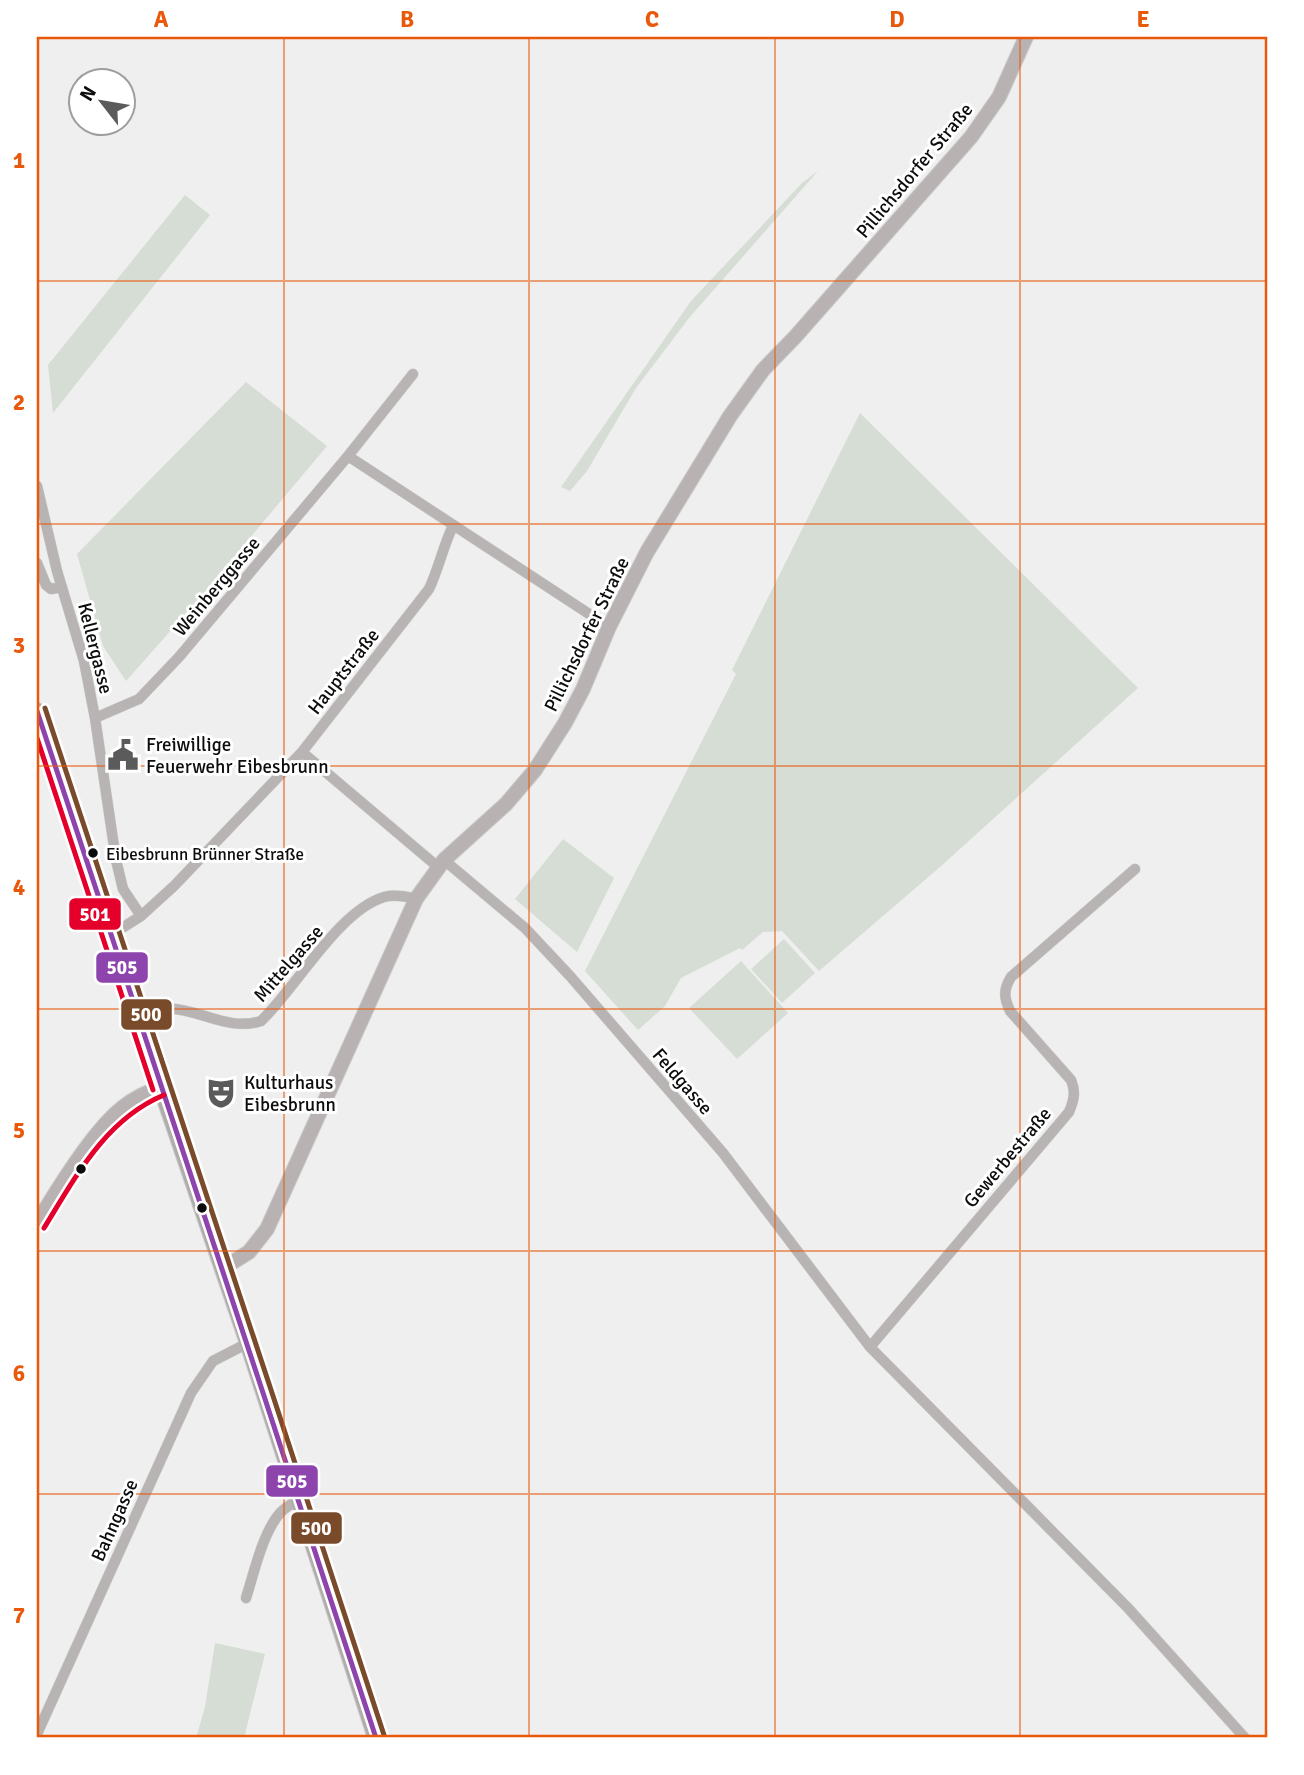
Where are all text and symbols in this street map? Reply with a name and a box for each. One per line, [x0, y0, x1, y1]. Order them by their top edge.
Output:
text: A [154, 5, 169, 34]
text: B [400, 5, 414, 34]
text: C [645, 5, 659, 34]
text: D [889, 5, 905, 34]
text: E [1136, 5, 1150, 34]
north arrow [66, 66, 136, 136]
text: N [75, 82, 102, 106]
street label: Pillichsdorfer Straße [851, 98, 978, 243]
text: 1 [13, 146, 25, 175]
text: 2 [13, 388, 25, 417]
street label: Weinberggasse [168, 532, 265, 641]
street label: Pillichsdorfer Straße [539, 553, 635, 716]
street label: Kellergasse [72, 600, 118, 696]
street label: Hauptstraße [303, 624, 385, 719]
text: 3 [13, 631, 25, 660]
place label: Freiwillige Feuerwehr Eibesbrunn [146, 733, 329, 779]
public building icon: Freiwillige Feuerwehr Eibesbrunn [106, 738, 140, 772]
place label: Eibesbrunn Brünner Straße [106, 844, 304, 865]
marker: Eibesbrunn Brünner Straße [86, 846, 100, 860]
text: 4 [13, 873, 25, 902]
line badge: 501 [68, 897, 122, 931]
text: 501 [80, 903, 110, 927]
street label: Mittelgasse [249, 920, 329, 1007]
line badge: 505 [95, 951, 149, 984]
text: 505 [107, 956, 137, 980]
line badge: 500 [120, 998, 173, 1031]
text: 500 [131, 1003, 161, 1027]
street label: Feldgasse [647, 1044, 718, 1120]
place label: Kulturhaus Eibesbrunn [244, 1071, 336, 1117]
theatre icon: Kulturhaus Eibesbrunn [204, 1076, 238, 1110]
street label: Gewerbestraße [959, 1102, 1057, 1213]
text: 5 [13, 1116, 25, 1145]
unlabelled marker [74, 1162, 88, 1176]
unlabelled marker [195, 1201, 209, 1215]
text: 6 [13, 1359, 25, 1388]
line badge: 505 [265, 1464, 319, 1498]
text: 505 [277, 1470, 307, 1494]
street label: Bahngasse [86, 1475, 144, 1565]
line badge: 500 [290, 1511, 343, 1545]
text: 500 [301, 1517, 331, 1541]
text: 7 [13, 1601, 25, 1630]

